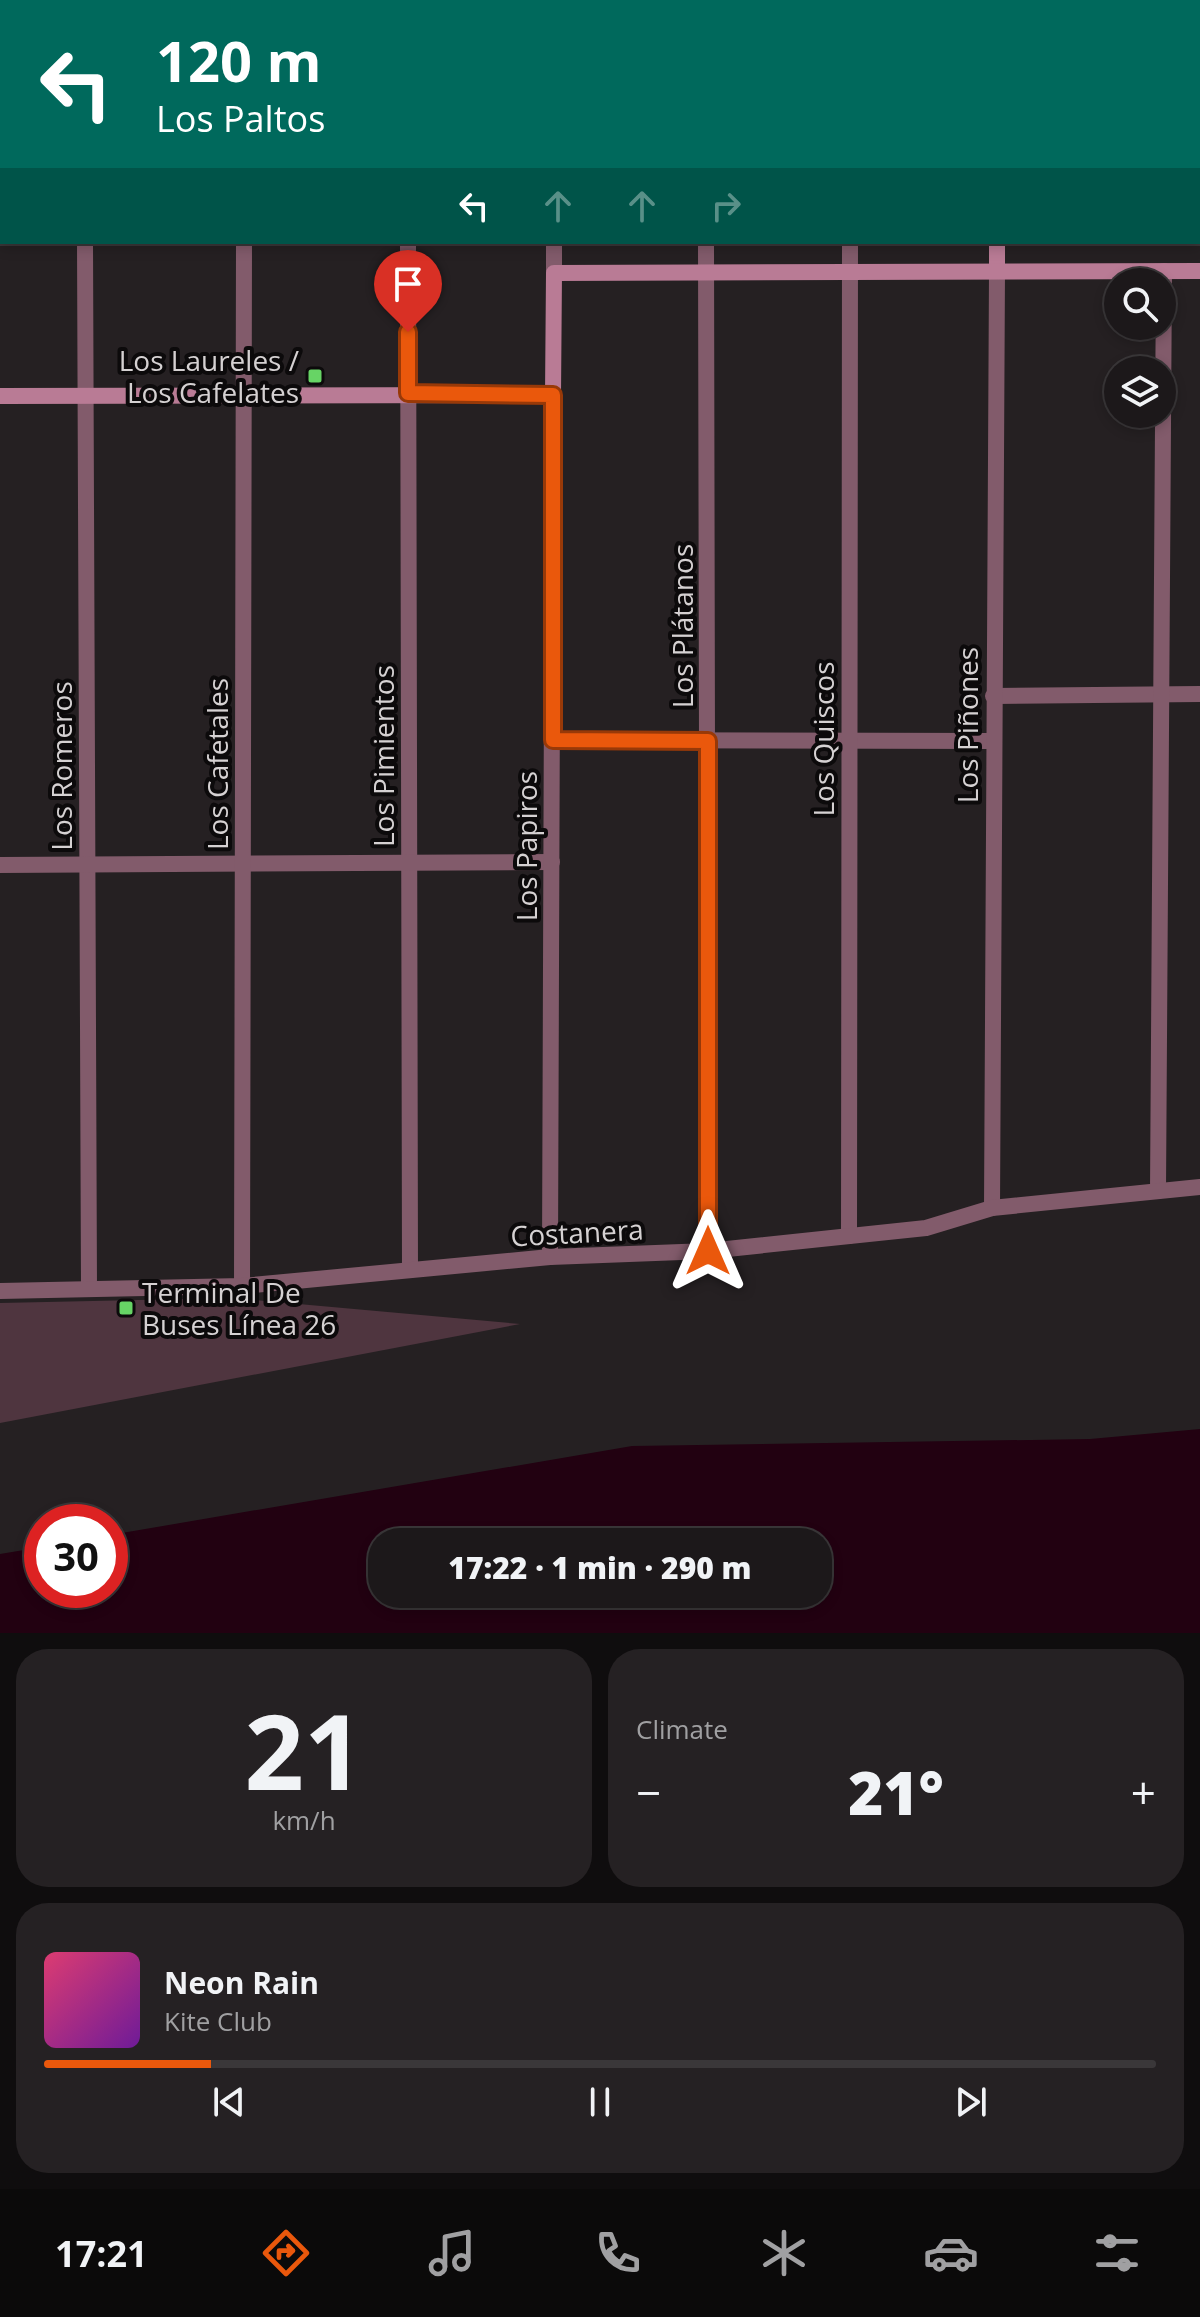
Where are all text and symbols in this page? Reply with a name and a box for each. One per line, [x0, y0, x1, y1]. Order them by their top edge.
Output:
text: 120 m [156, 22, 322, 98]
icon: left [24, 32, 128, 136]
text: Los Paltos [156, 94, 325, 143]
icon: left [452, 184, 496, 228]
icon: ahead [536, 184, 580, 228]
icon: ahead [620, 184, 664, 228]
icon: right [704, 184, 748, 228]
pin [374, 250, 442, 332]
icon: arrive [386, 262, 430, 306]
map controls [1104, 268, 1176, 428]
button: search [1104, 268, 1176, 340]
place label: Los Laureles / Los Cafelates [119, 341, 299, 411]
button: layers [1104, 356, 1176, 428]
marker: Los Laureles / Los Cafelates [306, 367, 324, 385]
street label: Los Plátanos [663, 544, 701, 708]
street label: Los Piñones [948, 647, 986, 803]
street label: Los Quiscos [804, 661, 842, 817]
street label: Los Pimientos [364, 665, 402, 847]
street label: Los Cafetales [198, 678, 236, 850]
street label: Los Romeros [42, 681, 80, 851]
street label: Los Papiros [507, 771, 545, 921]
position arrow [666, 1209, 750, 1293]
street label: Costanera [509, 1210, 645, 1254]
place label: Terminal De Buses Línea 26 [142, 1273, 336, 1343]
marker: Terminal De Buses Línea 26 [117, 1299, 135, 1317]
speed limit sign: 30 [24, 1504, 128, 1608]
text: 17:22 · 1 min · 290 m [448, 1547, 752, 1588]
text: 21 [245, 1679, 363, 1820]
text: Climate [636, 1711, 728, 1747]
text: 21° [848, 1751, 944, 1833]
text: − [636, 1762, 661, 1822]
text: + [1131, 1762, 1156, 1822]
text: km/h [272, 1802, 336, 1838]
text: Neon Rain [164, 1962, 319, 2003]
text: Kite Club [164, 2003, 272, 2039]
icon: previous [207, 2080, 251, 2124]
icon: pause [578, 2080, 622, 2124]
icon: next [949, 2080, 993, 2124]
icon: directions [258, 2225, 314, 2281]
icon: music [424, 2225, 480, 2281]
icon: phone [590, 2225, 646, 2281]
icon: climate [756, 2225, 812, 2281]
icon: car [923, 2225, 979, 2281]
icon: filters [1089, 2225, 1145, 2281]
text: 17:21 [55, 2229, 148, 2278]

